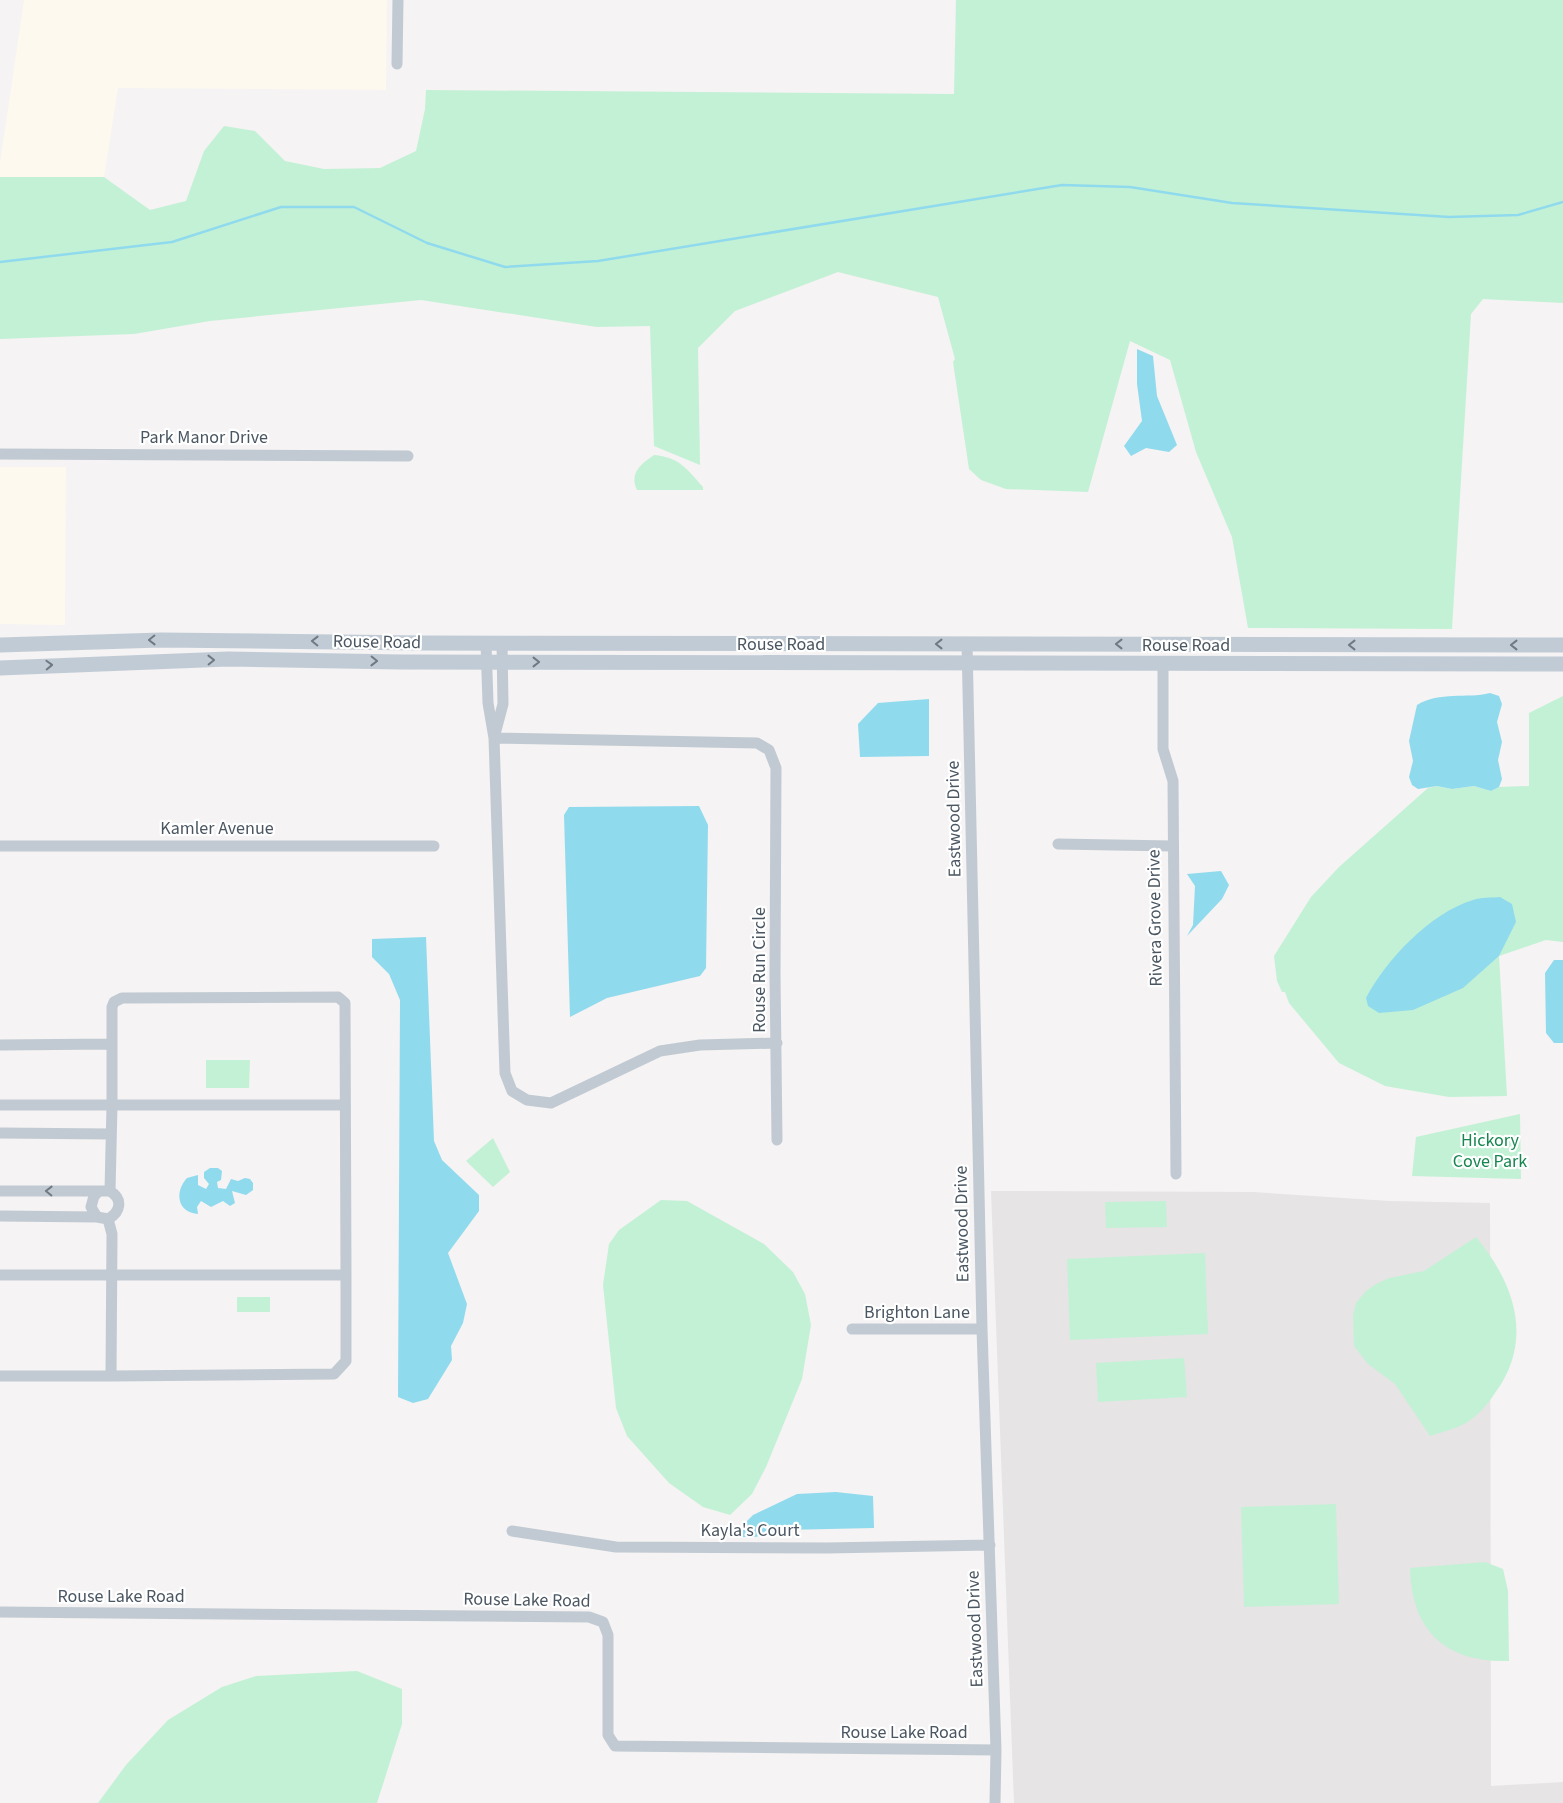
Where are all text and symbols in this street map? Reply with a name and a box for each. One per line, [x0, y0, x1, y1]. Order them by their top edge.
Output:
street label: Park Manor Drive [140, 425, 268, 450]
street label: Rouse Road [333, 629, 421, 655]
street label: Rouse Road [737, 632, 825, 657]
street label: Rouse Road [1142, 633, 1230, 658]
one-way arrow [148, 635, 156, 645]
one-way arrow [310, 636, 318, 646]
one-way arrow [935, 639, 943, 649]
one-way arrow [1115, 639, 1123, 649]
one-way arrow [1348, 640, 1356, 650]
one-way arrow [1510, 640, 1518, 650]
one-way arrow [208, 655, 215, 665]
one-way arrow [370, 656, 378, 666]
one-way arrow [532, 657, 540, 667]
one-way arrow [45, 660, 53, 671]
street label: Eastwood Drive [940, 760, 968, 878]
street label: Kamler Avenue [160, 816, 274, 841]
street label: Rivera Grove Drive [1141, 849, 1169, 987]
street label: Rouse Run Circle [747, 907, 772, 1033]
park label: Hickory Cove Park [1453, 1128, 1527, 1174]
street label: Eastwood Drive [948, 1165, 976, 1283]
one-way arrow [45, 1186, 53, 1196]
street label: Brighton Lane [864, 1300, 970, 1325]
street label: Kayla's Court [701, 1518, 799, 1543]
street label: Eastwood Drive [960, 1570, 990, 1688]
street label: Rouse Lake Road [57, 1584, 185, 1609]
street label: Rouse Lake Road [463, 1586, 591, 1614]
street label: Rouse Lake Road [840, 1720, 968, 1745]

